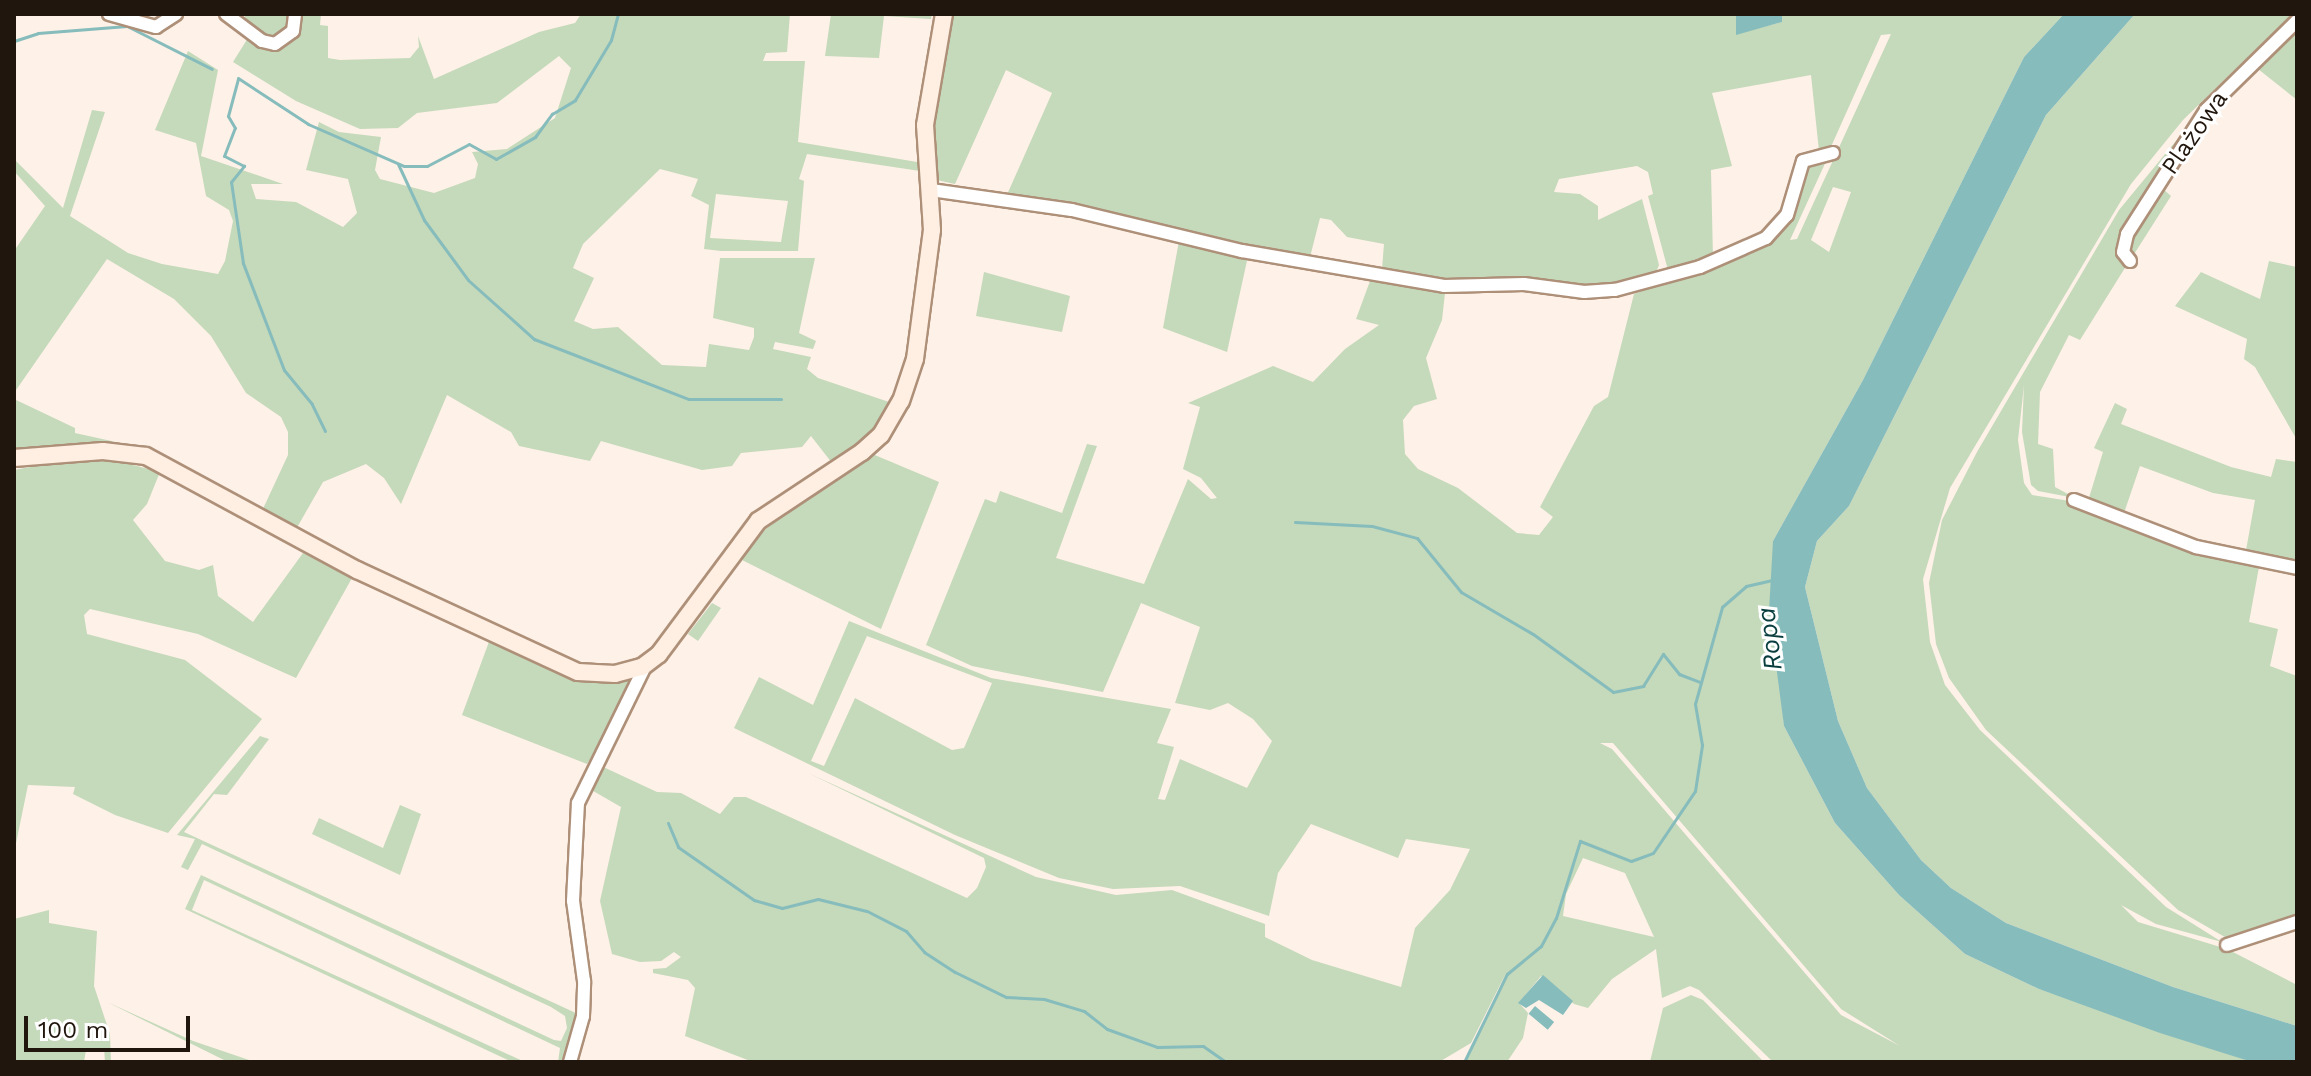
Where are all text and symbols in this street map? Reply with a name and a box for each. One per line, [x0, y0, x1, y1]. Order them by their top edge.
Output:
street label: Plażowa [2156, 86, 2234, 180]
water label: Ropa [1751, 606, 1789, 672]
scale bar [28, 1000, 194, 1050]
text: 100 m [38, 1016, 108, 1044]

